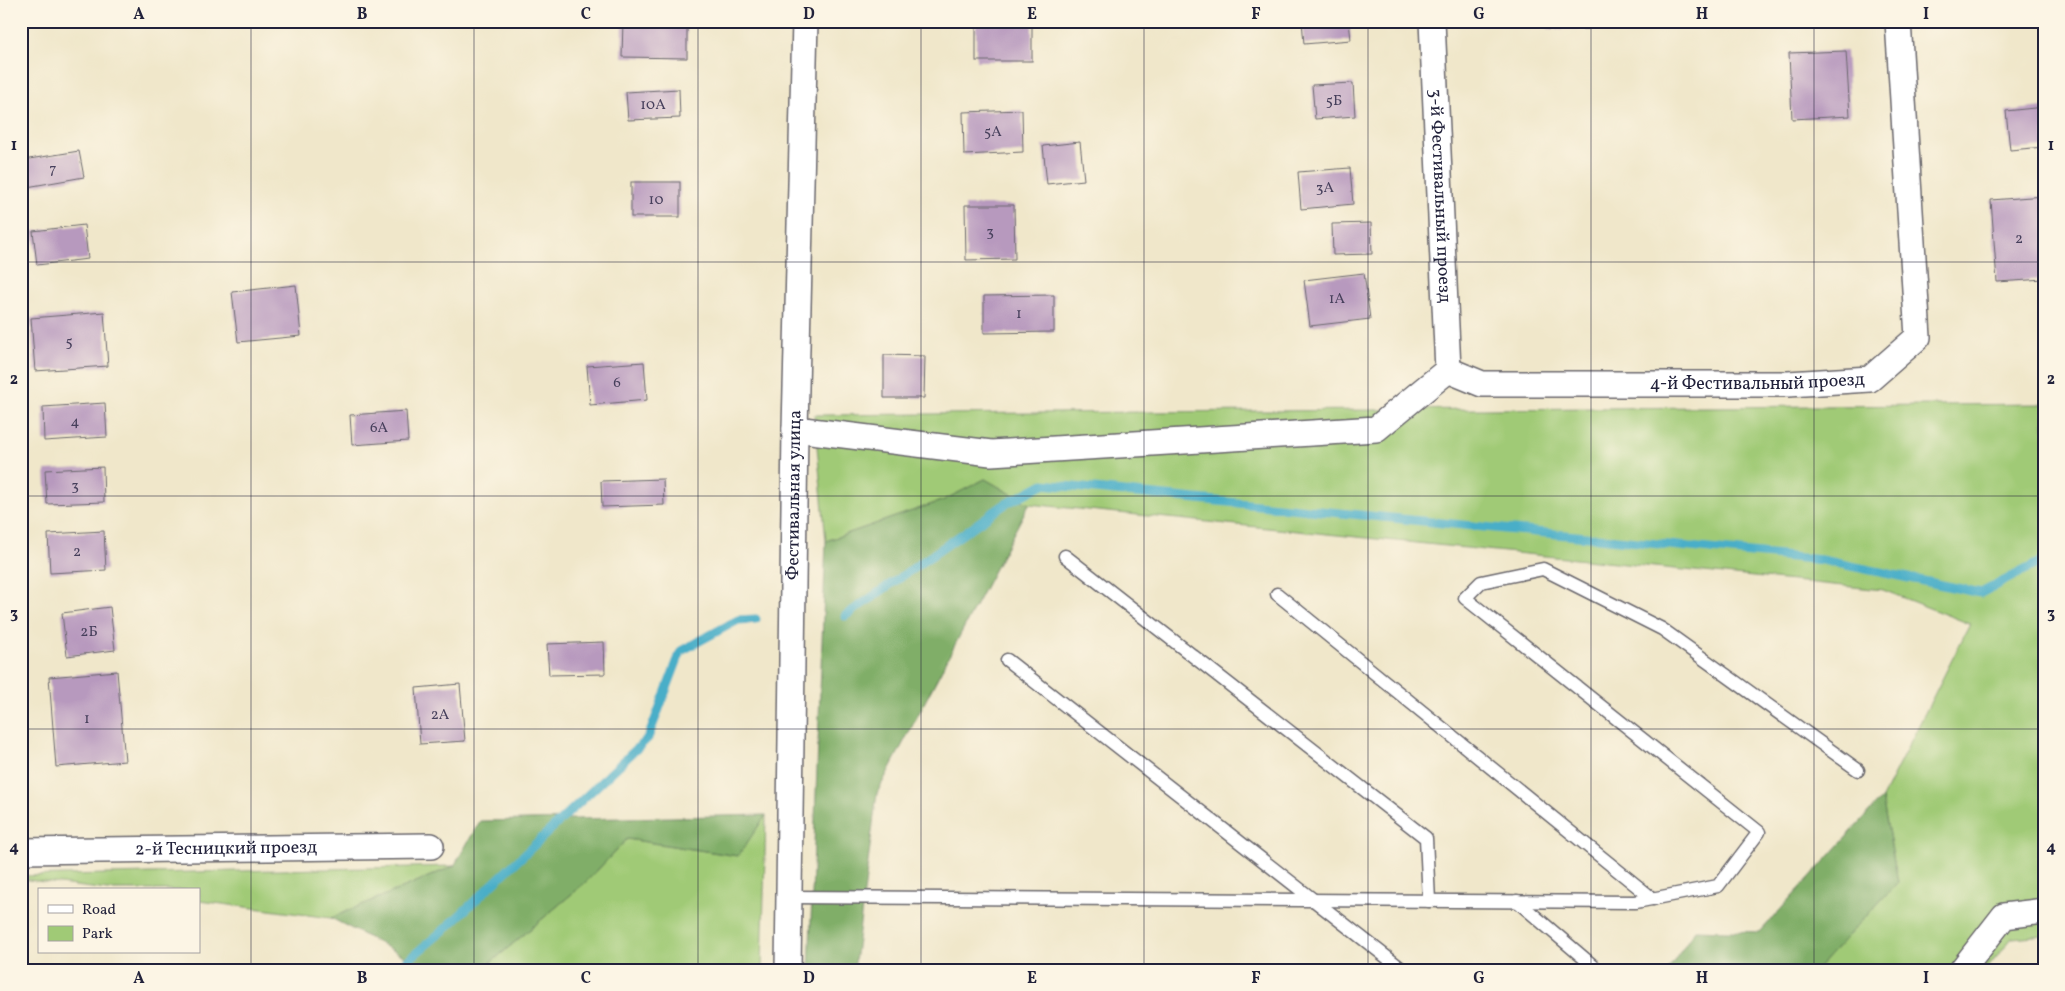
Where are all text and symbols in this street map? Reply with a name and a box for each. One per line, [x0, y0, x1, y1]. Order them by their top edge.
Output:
text: A [133, 4, 145, 26]
text: B [357, 4, 368, 26]
text: C [581, 4, 591, 26]
text: D [803, 4, 815, 26]
text: E [1027, 4, 1037, 26]
text: F [1251, 4, 1261, 26]
text: G [1473, 4, 1485, 26]
text: H [1696, 4, 1708, 26]
text: I [1923, 4, 1929, 26]
street label: 3-й Фестивальный проезд [1423, 88, 1457, 303]
house number: 5Б [1326, 91, 1342, 112]
house number: 10А [640, 95, 666, 116]
house number: 5А [984, 122, 1002, 143]
text: 1 [11, 135, 17, 157]
text: 1 [2048, 135, 2054, 157]
house number: 7 [49, 159, 57, 180]
house number: 3А [1316, 178, 1335, 199]
house number: 10 [649, 190, 663, 211]
house number: 3 [986, 222, 994, 243]
house number: 2 [2015, 229, 2023, 250]
house number: 1А [1329, 289, 1346, 310]
house number: 1 [1016, 304, 1022, 325]
house number: 5 [65, 332, 73, 353]
street label: 4-й Фестивальный проезд [1650, 367, 1865, 397]
text: 2 [10, 369, 18, 391]
text: 2 [2047, 369, 2055, 391]
house number: 6 [613, 373, 621, 394]
street label: Фестивальная улица [781, 410, 808, 580]
house number: 4 [71, 412, 80, 433]
house number: 6А [370, 418, 389, 439]
house number: 3 [71, 476, 79, 497]
house number: 2 [73, 542, 81, 563]
text: 3 [10, 603, 18, 625]
text: 3 [2047, 603, 2055, 625]
house number: 2Б [80, 622, 98, 643]
house number: 2А [431, 705, 450, 726]
house number: 1 [84, 709, 90, 730]
street label: 2-й Тесницкий проезд [135, 835, 317, 862]
text: 4 [9, 837, 19, 859]
text: 4 [2046, 837, 2056, 859]
legend [38, 888, 200, 954]
text: Road [82, 900, 116, 921]
text: Park [82, 924, 113, 945]
text: A [133, 968, 145, 990]
text: B [357, 968, 368, 990]
text: C [581, 968, 591, 990]
text: D [803, 968, 815, 990]
text: E [1027, 968, 1037, 990]
text: F [1251, 968, 1261, 990]
text: G [1473, 968, 1485, 990]
text: H [1696, 968, 1708, 990]
text: I [1923, 968, 1929, 990]

